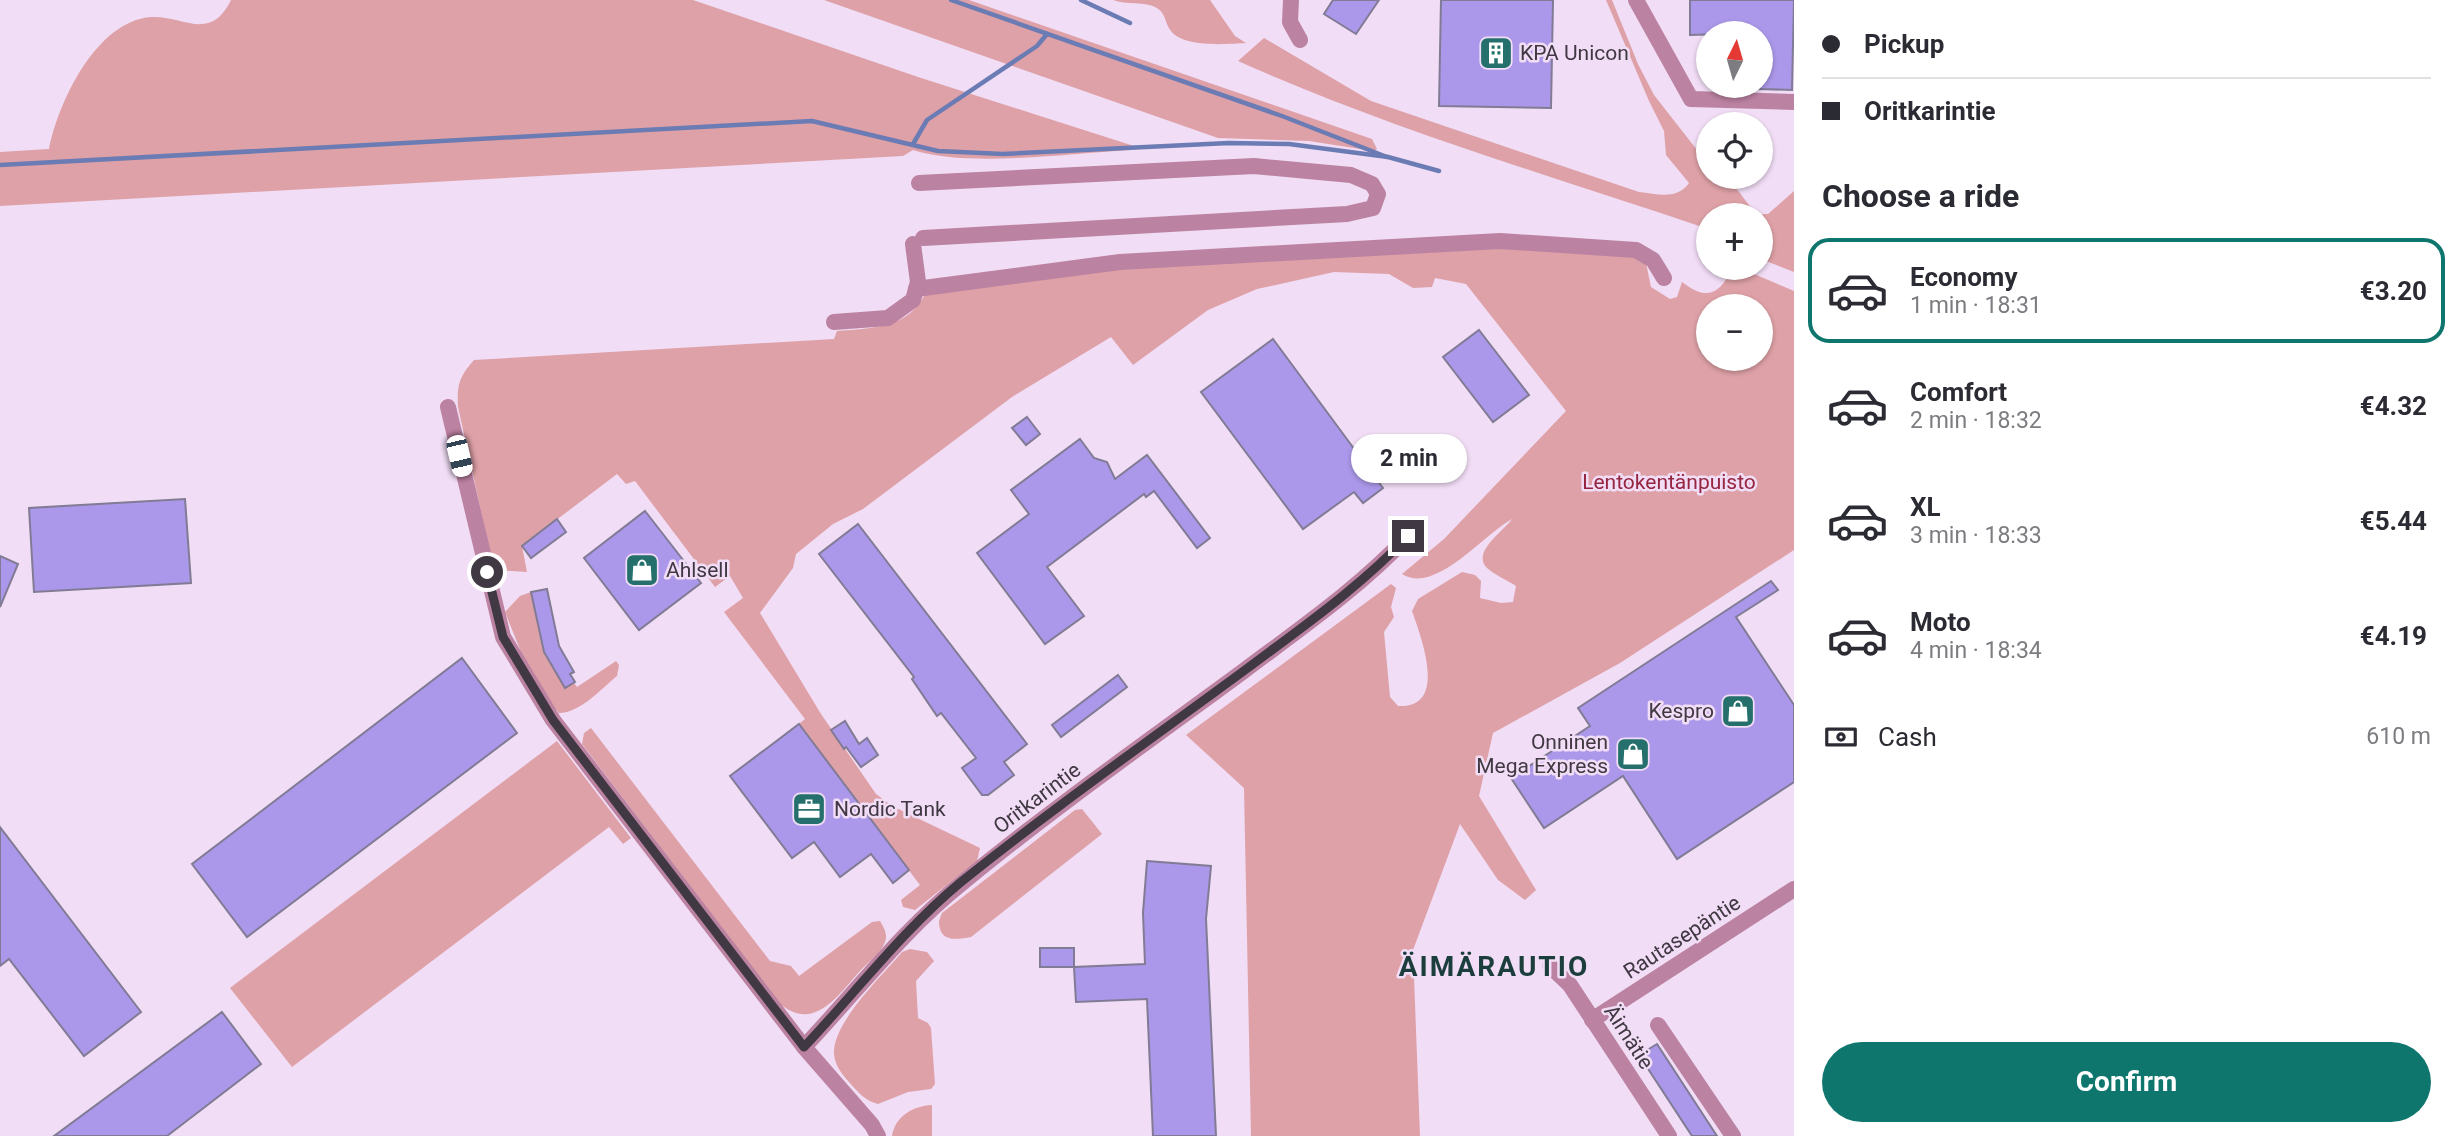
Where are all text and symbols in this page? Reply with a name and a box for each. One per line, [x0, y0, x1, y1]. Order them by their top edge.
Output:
north arrow [1696, 21, 1773, 98]
map controls [1696, 21, 1773, 371]
text: Pickup [1864, 29, 1944, 59]
building icon: KPA Unicon [1477, 34, 1515, 72]
place label: KPA Unicon [1520, 41, 1629, 65]
text: Oritkarintie [1864, 96, 1996, 126]
button: locate [1696, 112, 1773, 189]
text: Choose a ride [1822, 177, 2019, 215]
button: + [1696, 203, 1773, 280]
icon: car [1826, 259, 1889, 322]
text: Economy [1910, 262, 2017, 292]
text: €3.20 [2360, 276, 2427, 306]
text: 1 min · 18:31 [1910, 292, 2042, 319]
button: − [1696, 294, 1773, 371]
icon: car [1826, 374, 1889, 437]
text: Comfort [1910, 377, 2007, 407]
text: €4.32 [2360, 391, 2427, 421]
text: 2 min · 18:32 [1910, 407, 2042, 434]
car [445, 433, 474, 479]
callout: 2 min [1350, 434, 1466, 484]
text: 2 min [1380, 445, 1438, 472]
park label: Lentokentänpuisto [1582, 470, 1756, 494]
icon: car [1826, 489, 1889, 552]
text: XL [1910, 492, 1941, 522]
text: €5.44 [2360, 506, 2427, 536]
route end [1392, 520, 1424, 552]
text: 3 min · 18:33 [1910, 522, 2042, 549]
shop icon: Ahlsell [623, 551, 661, 589]
route start [471, 556, 503, 588]
place label: Ahlsell [666, 558, 729, 582]
icon: car [1826, 604, 1889, 667]
text: Moto [1910, 607, 1971, 637]
text: €4.19 [2360, 621, 2427, 651]
text: 4 min · 18:34 [1910, 637, 2042, 664]
shop icon: Kespro [1719, 692, 1757, 730]
place label: Kespro [1648, 699, 1714, 723]
icon: cash [1822, 718, 1860, 756]
text: Cash [1878, 722, 1937, 752]
text: 610 m [2366, 723, 2431, 750]
place label: Onninen Mega Express [1476, 730, 1608, 778]
shop icon: Onninen Mega Express [1614, 735, 1652, 773]
street label: Oritkarintie [989, 758, 1085, 838]
office icon: Nordic Tank [790, 790, 828, 828]
place label: Nordic Tank [834, 797, 946, 821]
street label: Rautasepäntie [1619, 890, 1745, 984]
district label: ÄIMÄRAUTIO [1399, 950, 1589, 983]
street label: Äimätie [1599, 1000, 1659, 1074]
button: Confirm [1822, 1042, 2431, 1122]

